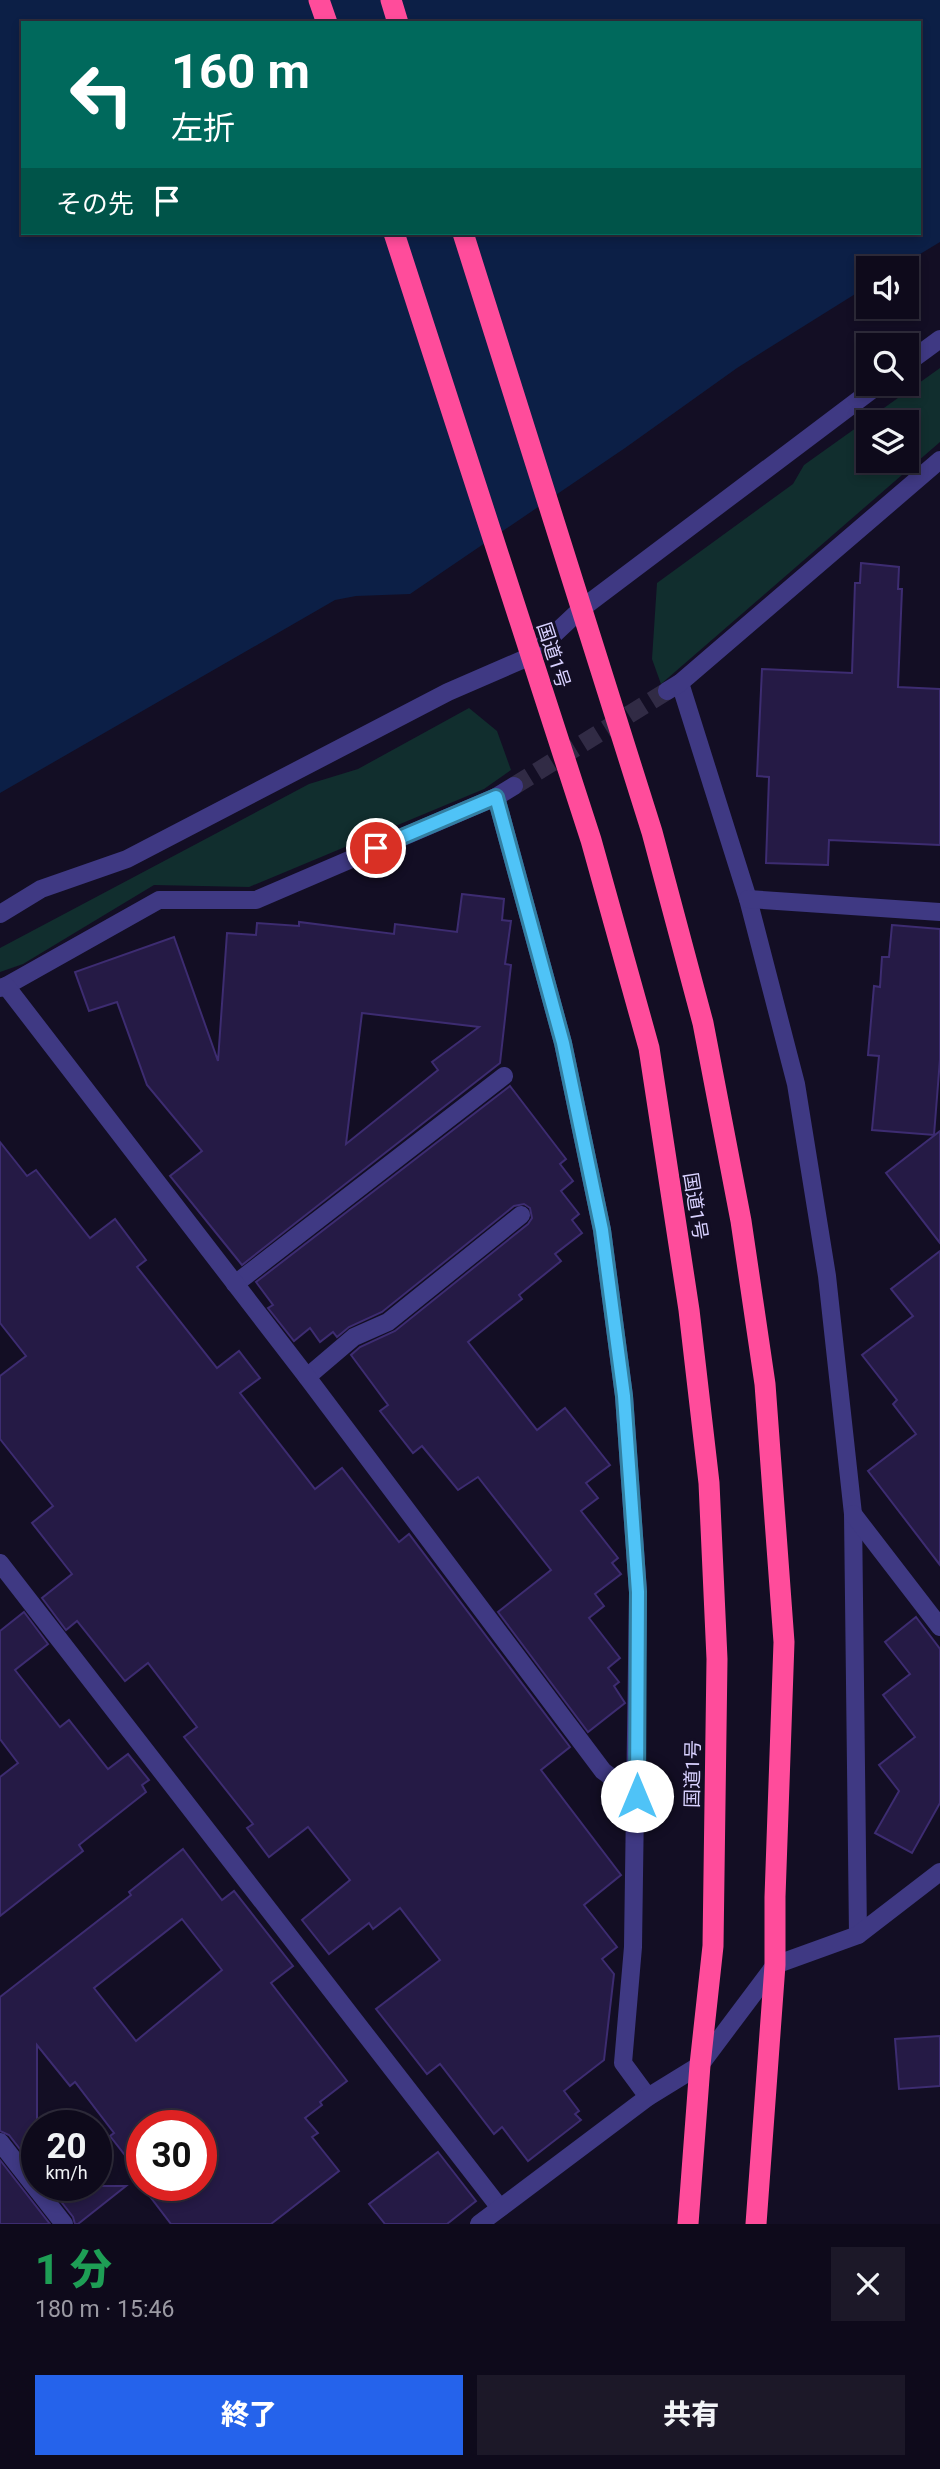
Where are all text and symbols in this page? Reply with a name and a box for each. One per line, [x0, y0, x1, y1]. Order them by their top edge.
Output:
text: 160 m [171, 43, 310, 100]
icon: left [56, 49, 147, 140]
text: 左折 [171, 109, 235, 147]
icon: arrive [148, 182, 186, 220]
text: その先 [56, 189, 134, 219]
map controls [856, 256, 919, 473]
button: sound [856, 256, 919, 319]
button: search [856, 333, 919, 396]
button: layers [856, 410, 919, 473]
street label: 国道1号 [532, 619, 575, 691]
pin [346, 818, 406, 878]
icon: arrive [357, 829, 395, 867]
street label: 国道1号 [679, 1171, 712, 1241]
street label: 国道1号 [680, 1740, 705, 1808]
position arrow [600, 1759, 674, 1833]
speed limit sign: 30 [126, 2110, 217, 2201]
text: 20 [46, 2126, 87, 2167]
text: km/h [45, 2162, 88, 2183]
text: 1 分 [35, 2245, 112, 2294]
button: close [831, 2247, 905, 2321]
text: 180 m · 15:46 [35, 2296, 174, 2323]
button: 終了 [35, 2375, 463, 2455]
button: 共有 [477, 2375, 905, 2455]

